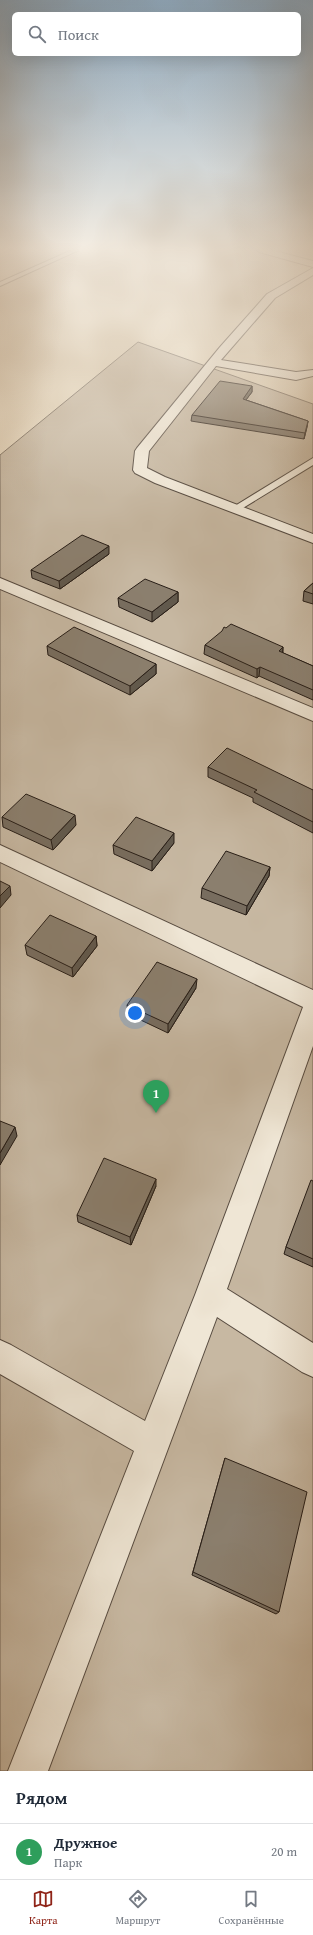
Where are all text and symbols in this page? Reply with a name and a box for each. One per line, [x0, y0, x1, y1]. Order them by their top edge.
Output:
search box [12, 12, 301, 56]
icon: search [26, 23, 48, 45]
text: Поиск [58, 24, 99, 45]
your location [125, 1003, 145, 1023]
pin: 1 [143, 1080, 169, 1113]
text: Рядом [16, 1785, 67, 1810]
text: Дружное [54, 1832, 117, 1853]
text: 1 [26, 1842, 32, 1861]
text: 20 m [271, 1842, 297, 1861]
text: Парк [54, 1853, 82, 1872]
tab: Карта [29, 1888, 57, 1928]
tab: Маршрут [115, 1888, 160, 1928]
tab: Сохранённые [218, 1888, 284, 1928]

